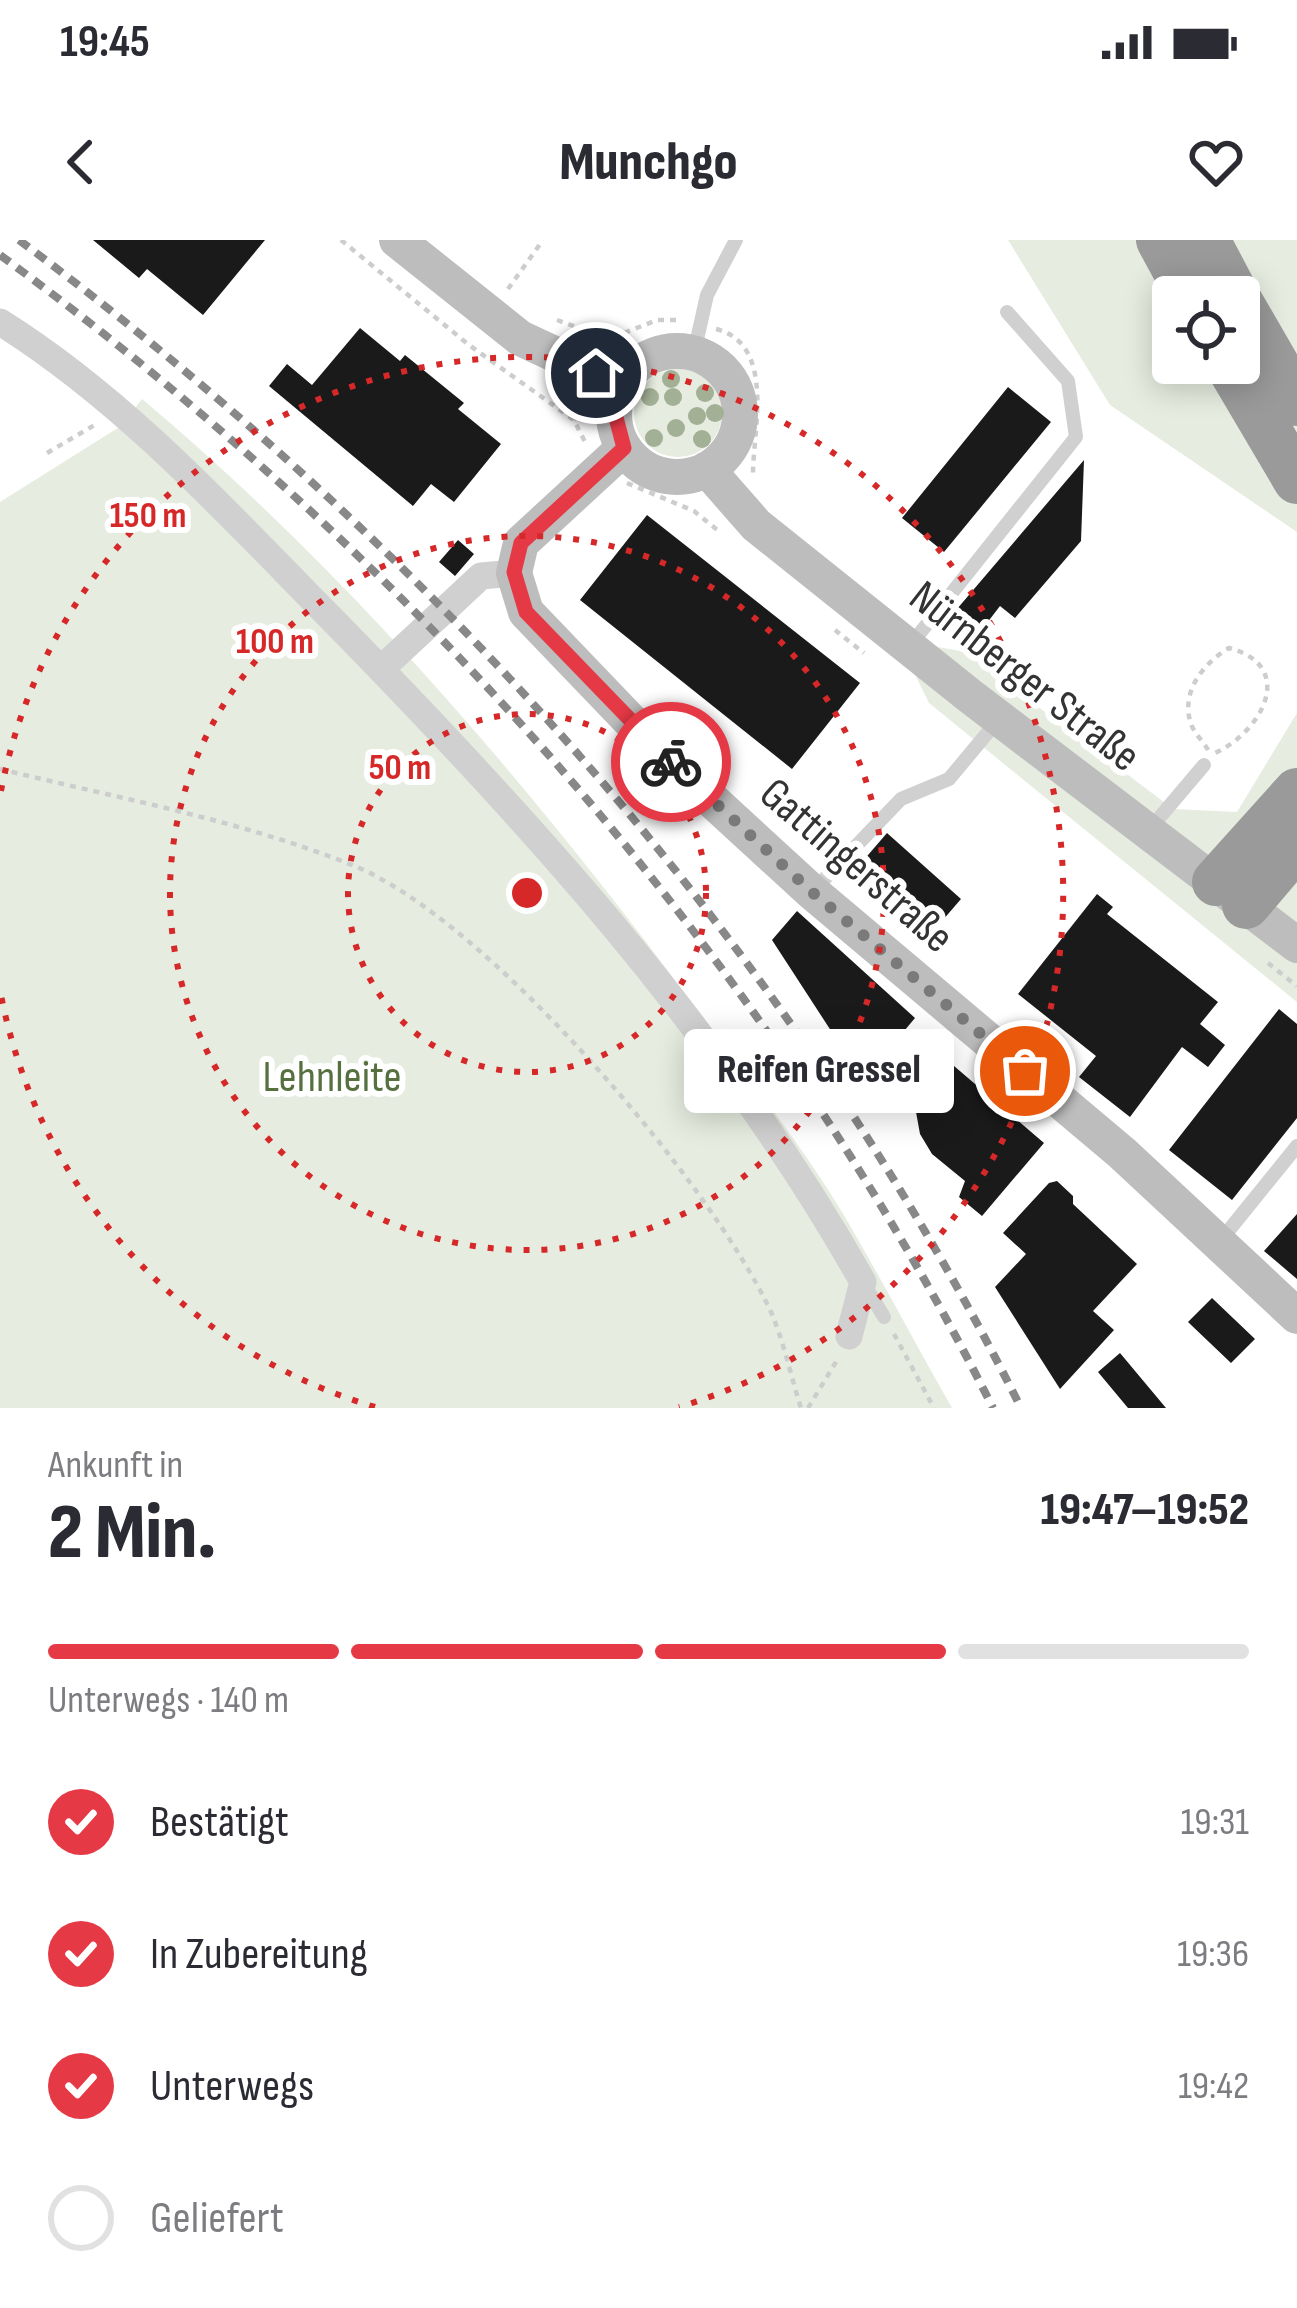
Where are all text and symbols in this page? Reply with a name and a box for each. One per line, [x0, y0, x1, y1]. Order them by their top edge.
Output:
text: 19:45 [60, 15, 150, 70]
icon: back [48, 129, 114, 195]
icon: heart [1183, 129, 1249, 195]
text: Munchgo [559, 130, 738, 195]
map controls [1152, 276, 1260, 384]
button: locate [1152, 276, 1260, 384]
pin [545, 322, 647, 424]
icon: home [563, 340, 629, 406]
text: 150 m [110, 495, 186, 538]
street label: Nürnberger Straße [898, 570, 1151, 784]
text: 100 m [236, 621, 314, 664]
courier [611, 702, 731, 822]
icon: bike [638, 729, 704, 795]
text: 50 m [369, 747, 431, 790]
street label: Gattingerstraße [748, 767, 965, 965]
centre of rings [506, 872, 548, 914]
pin [974, 1020, 1076, 1122]
callout: Reifen Gressel [683, 1029, 953, 1113]
icon: bag [992, 1038, 1058, 1104]
text: Reifen Gressel [717, 1047, 921, 1094]
park label: Lehnleite [262, 1050, 402, 1105]
text: Ankunft in [48, 1442, 183, 1489]
text: 19:47–19:52 [1041, 1483, 1249, 1538]
text: 2 Min. [48, 1487, 217, 1580]
text: Unterwegs · 140 m [48, 1677, 289, 1724]
icon: check [48, 1789, 114, 1855]
text: Bestätigt [150, 1795, 289, 1850]
text: 19:31 [1181, 1799, 1249, 1846]
icon: check [48, 1921, 114, 1987]
text: In Zubereitung [150, 1927, 368, 1982]
text: 19:36 [1177, 1931, 1249, 1978]
icon: check [48, 2053, 114, 2119]
text: Unterwegs [150, 2059, 314, 2114]
text: 19:42 [1178, 2063, 1249, 2110]
text: Geliefert [150, 2191, 284, 2246]

